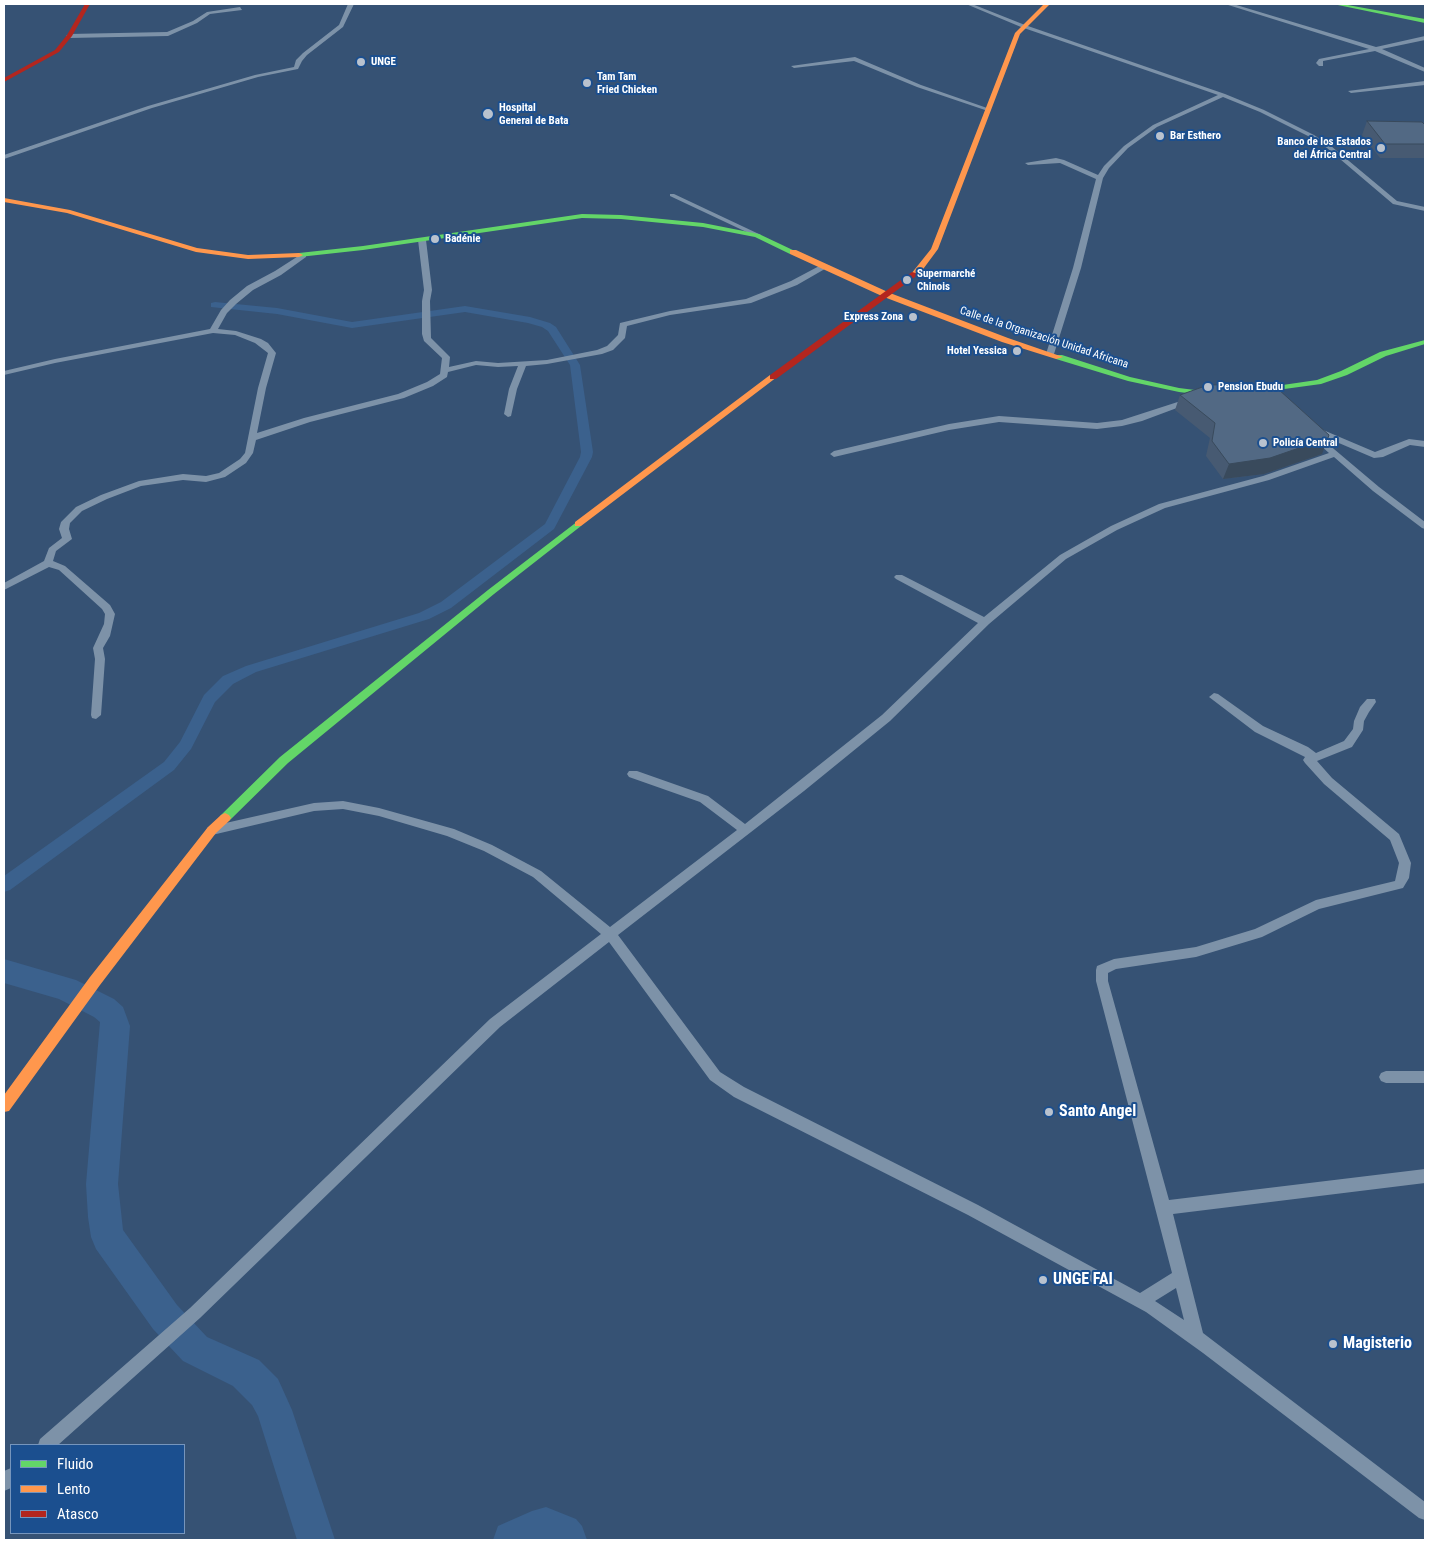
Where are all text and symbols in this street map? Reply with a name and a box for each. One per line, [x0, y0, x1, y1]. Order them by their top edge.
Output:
place label: UNGE [371, 55, 396, 69]
marker: UNGE [355, 56, 367, 68]
place label: Tam Tam Fried Chicken [597, 70, 657, 96]
marker: Tam Tam Fried Chicken [581, 77, 593, 89]
place label: Hospital General de Bata [499, 101, 569, 127]
marker: Hospital General de Bata [481, 107, 495, 121]
place label: Bar Esthero [1170, 129, 1221, 143]
marker: Bar Esthero [1154, 130, 1166, 142]
place label: Banco de los Estados del África Central [1277, 135, 1371, 161]
marker: Banco de los Estados del África Central [1375, 142, 1387, 154]
place label: Badénie [445, 232, 481, 246]
marker: Badénie [429, 233, 441, 245]
place label: Supermarché Chinois [917, 267, 975, 293]
marker: Supermarché Chinois [901, 274, 913, 286]
street label: Calle de la Organización Unidad Africana [958, 304, 1130, 372]
place label: Express Zona [844, 310, 903, 324]
marker: Express Zona [907, 311, 919, 323]
place label: Hotel Yessica [947, 344, 1007, 358]
marker: Hotel Yessica [1011, 345, 1023, 357]
place label: Pension Ebudu [1218, 380, 1283, 394]
marker: Pension Ebudu [1202, 381, 1214, 393]
place label: Policía Central [1273, 436, 1338, 450]
marker: Policía Central [1257, 437, 1269, 449]
place label: Santo Angel [1059, 1102, 1136, 1122]
marker: Santo Angel [1043, 1106, 1055, 1118]
place label: UNGE FAI [1053, 1270, 1113, 1290]
marker: UNGE FAI [1037, 1274, 1049, 1286]
place label: Magisterio [1343, 1334, 1412, 1354]
marker: Magisterio [1327, 1338, 1339, 1350]
legend [10, 1444, 185, 1534]
text: Fluido [57, 1455, 93, 1473]
text: Lento [57, 1480, 90, 1498]
text: Atasco [57, 1505, 98, 1523]

